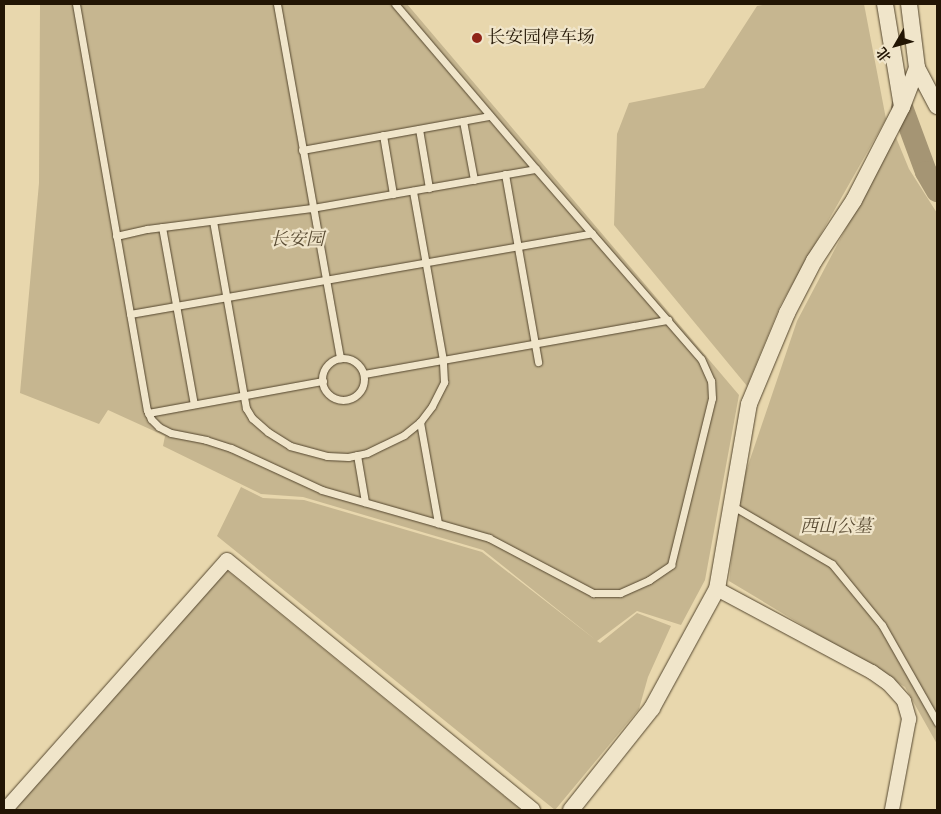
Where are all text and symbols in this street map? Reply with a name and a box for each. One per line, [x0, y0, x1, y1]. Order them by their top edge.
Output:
north arrow [871, 20, 921, 70]
place label: 长安园停车场 [487, 27, 595, 49]
marker: 长安园停车场 [471, 32, 483, 44]
text: 北 [873, 44, 895, 65]
park label: 长安园 [270, 229, 324, 251]
park label: 西山公墓 [800, 516, 872, 538]

